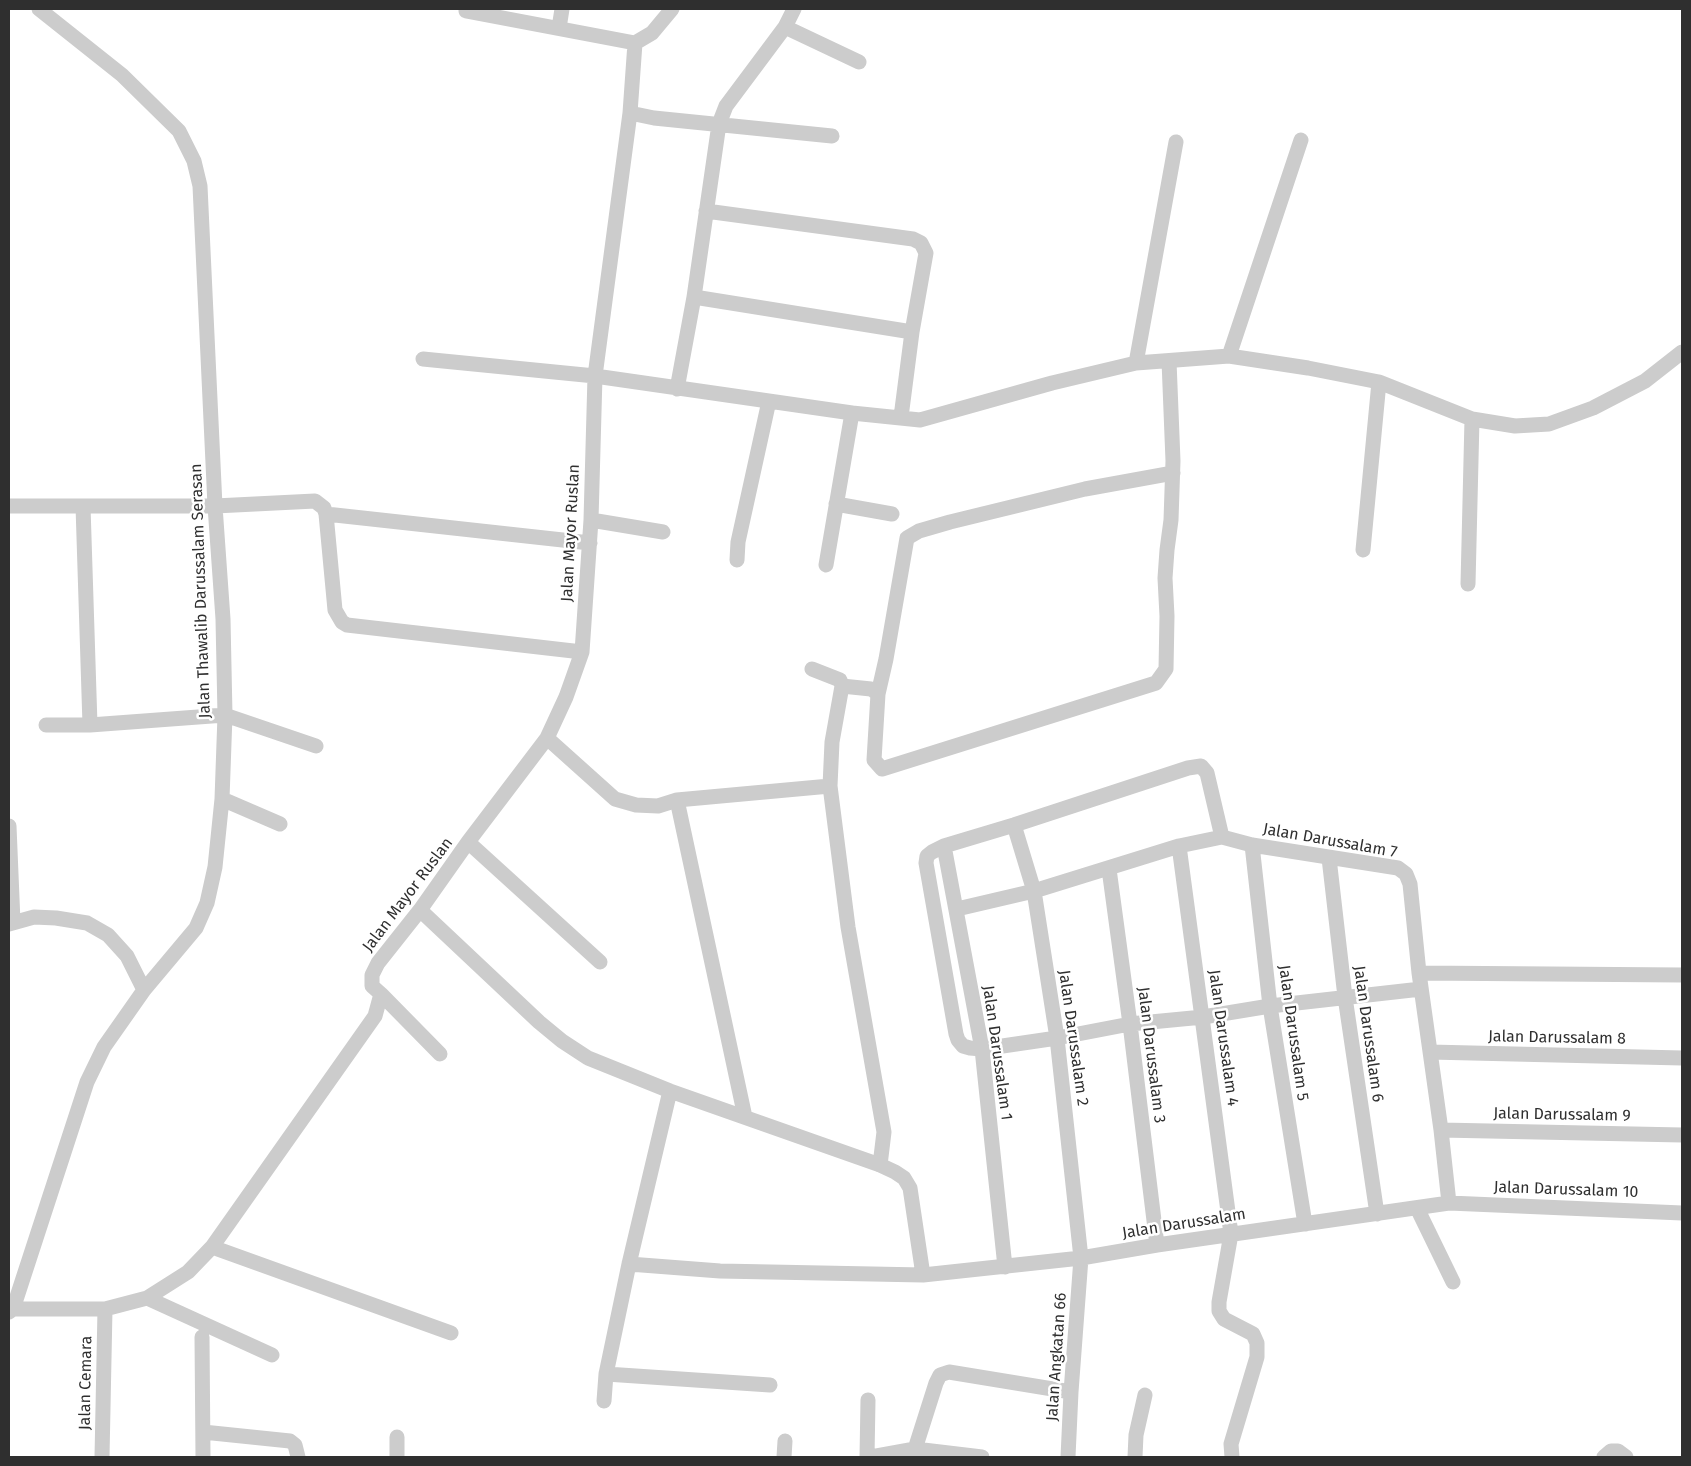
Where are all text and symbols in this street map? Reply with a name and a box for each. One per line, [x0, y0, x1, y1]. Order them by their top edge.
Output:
street label: Jalan Thawalib Darussalam Serasan [187, 463, 215, 719]
street label: Jalan Mayor Ruslan [558, 464, 584, 602]
street label: Jalan Darussalam 7 [1261, 820, 1399, 862]
street label: Jalan Mayor Ruslan [359, 834, 457, 956]
street label: Jalan Darussalam 5 [1274, 964, 1312, 1102]
street label: Jalan Darussalam 6 [1349, 965, 1387, 1103]
street label: Jalan Darussalam 2 [1054, 969, 1092, 1107]
street label: Jalan Darussalam 4 [1204, 969, 1242, 1107]
street label: Jalan Darussalam 1 [978, 984, 1016, 1122]
street label: Jalan Darussalam 3 [1133, 986, 1169, 1124]
street label: Jalan Darussalam 8 [1488, 1027, 1626, 1049]
street label: Jalan Darussalam 9 [1493, 1104, 1631, 1126]
street label: Jalan Darussalam 10 [1493, 1178, 1639, 1202]
street label: Jalan Darussalam [1121, 1205, 1247, 1243]
street label: Jalan Angkatan 66 [1043, 1292, 1071, 1422]
street label: Jalan Cemara [76, 1336, 96, 1430]

